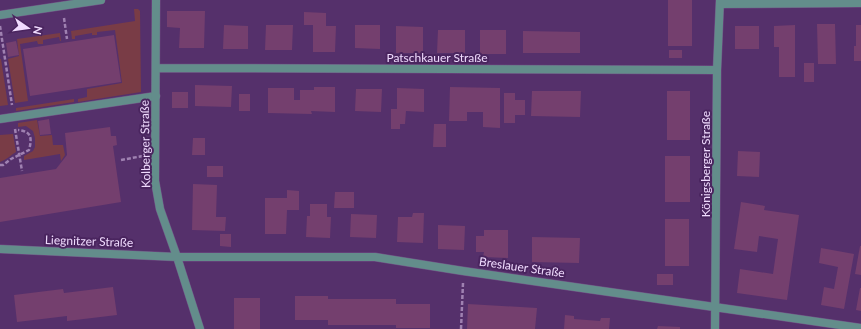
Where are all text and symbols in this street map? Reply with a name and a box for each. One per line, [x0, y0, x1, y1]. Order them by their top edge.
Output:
north arrow [8, 8, 48, 48]
text: N [31, 25, 46, 36]
street label: Patschkauer Straße [386, 50, 488, 65]
street label: Kolberger Straße [137, 100, 153, 188]
street label: Königsberger Straße [698, 111, 713, 217]
street label: Liegnitzer Straße [45, 232, 133, 250]
street label: Breslauer Straße [478, 254, 566, 280]

